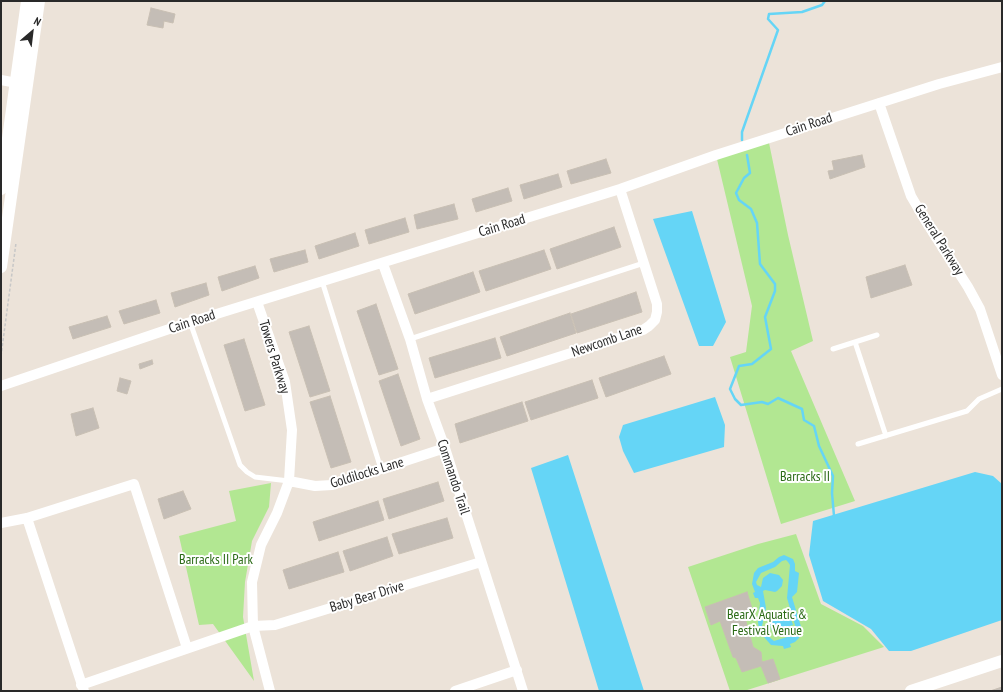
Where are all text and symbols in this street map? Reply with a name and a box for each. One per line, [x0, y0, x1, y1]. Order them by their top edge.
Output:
north arrow [12, 12, 52, 52]
text: N [32, 14, 44, 29]
street label: Cain Road [784, 110, 834, 140]
street label: General Parkway [911, 202, 967, 278]
street label: Cain Road [477, 211, 527, 241]
street label: Cain Road [167, 307, 217, 337]
street label: Towers Parkway [255, 318, 293, 396]
street label: Newcomb Lane [570, 321, 644, 361]
street label: Commando Trail [433, 437, 473, 517]
street label: Goldilocks Lane [328, 454, 406, 492]
park label: Barracks II [780, 469, 830, 485]
park label: Barracks II Park [179, 552, 253, 568]
street label: Baby Bear Drive [328, 578, 406, 616]
park label: BearX Aquatic & Festival Venue [727, 607, 807, 640]

